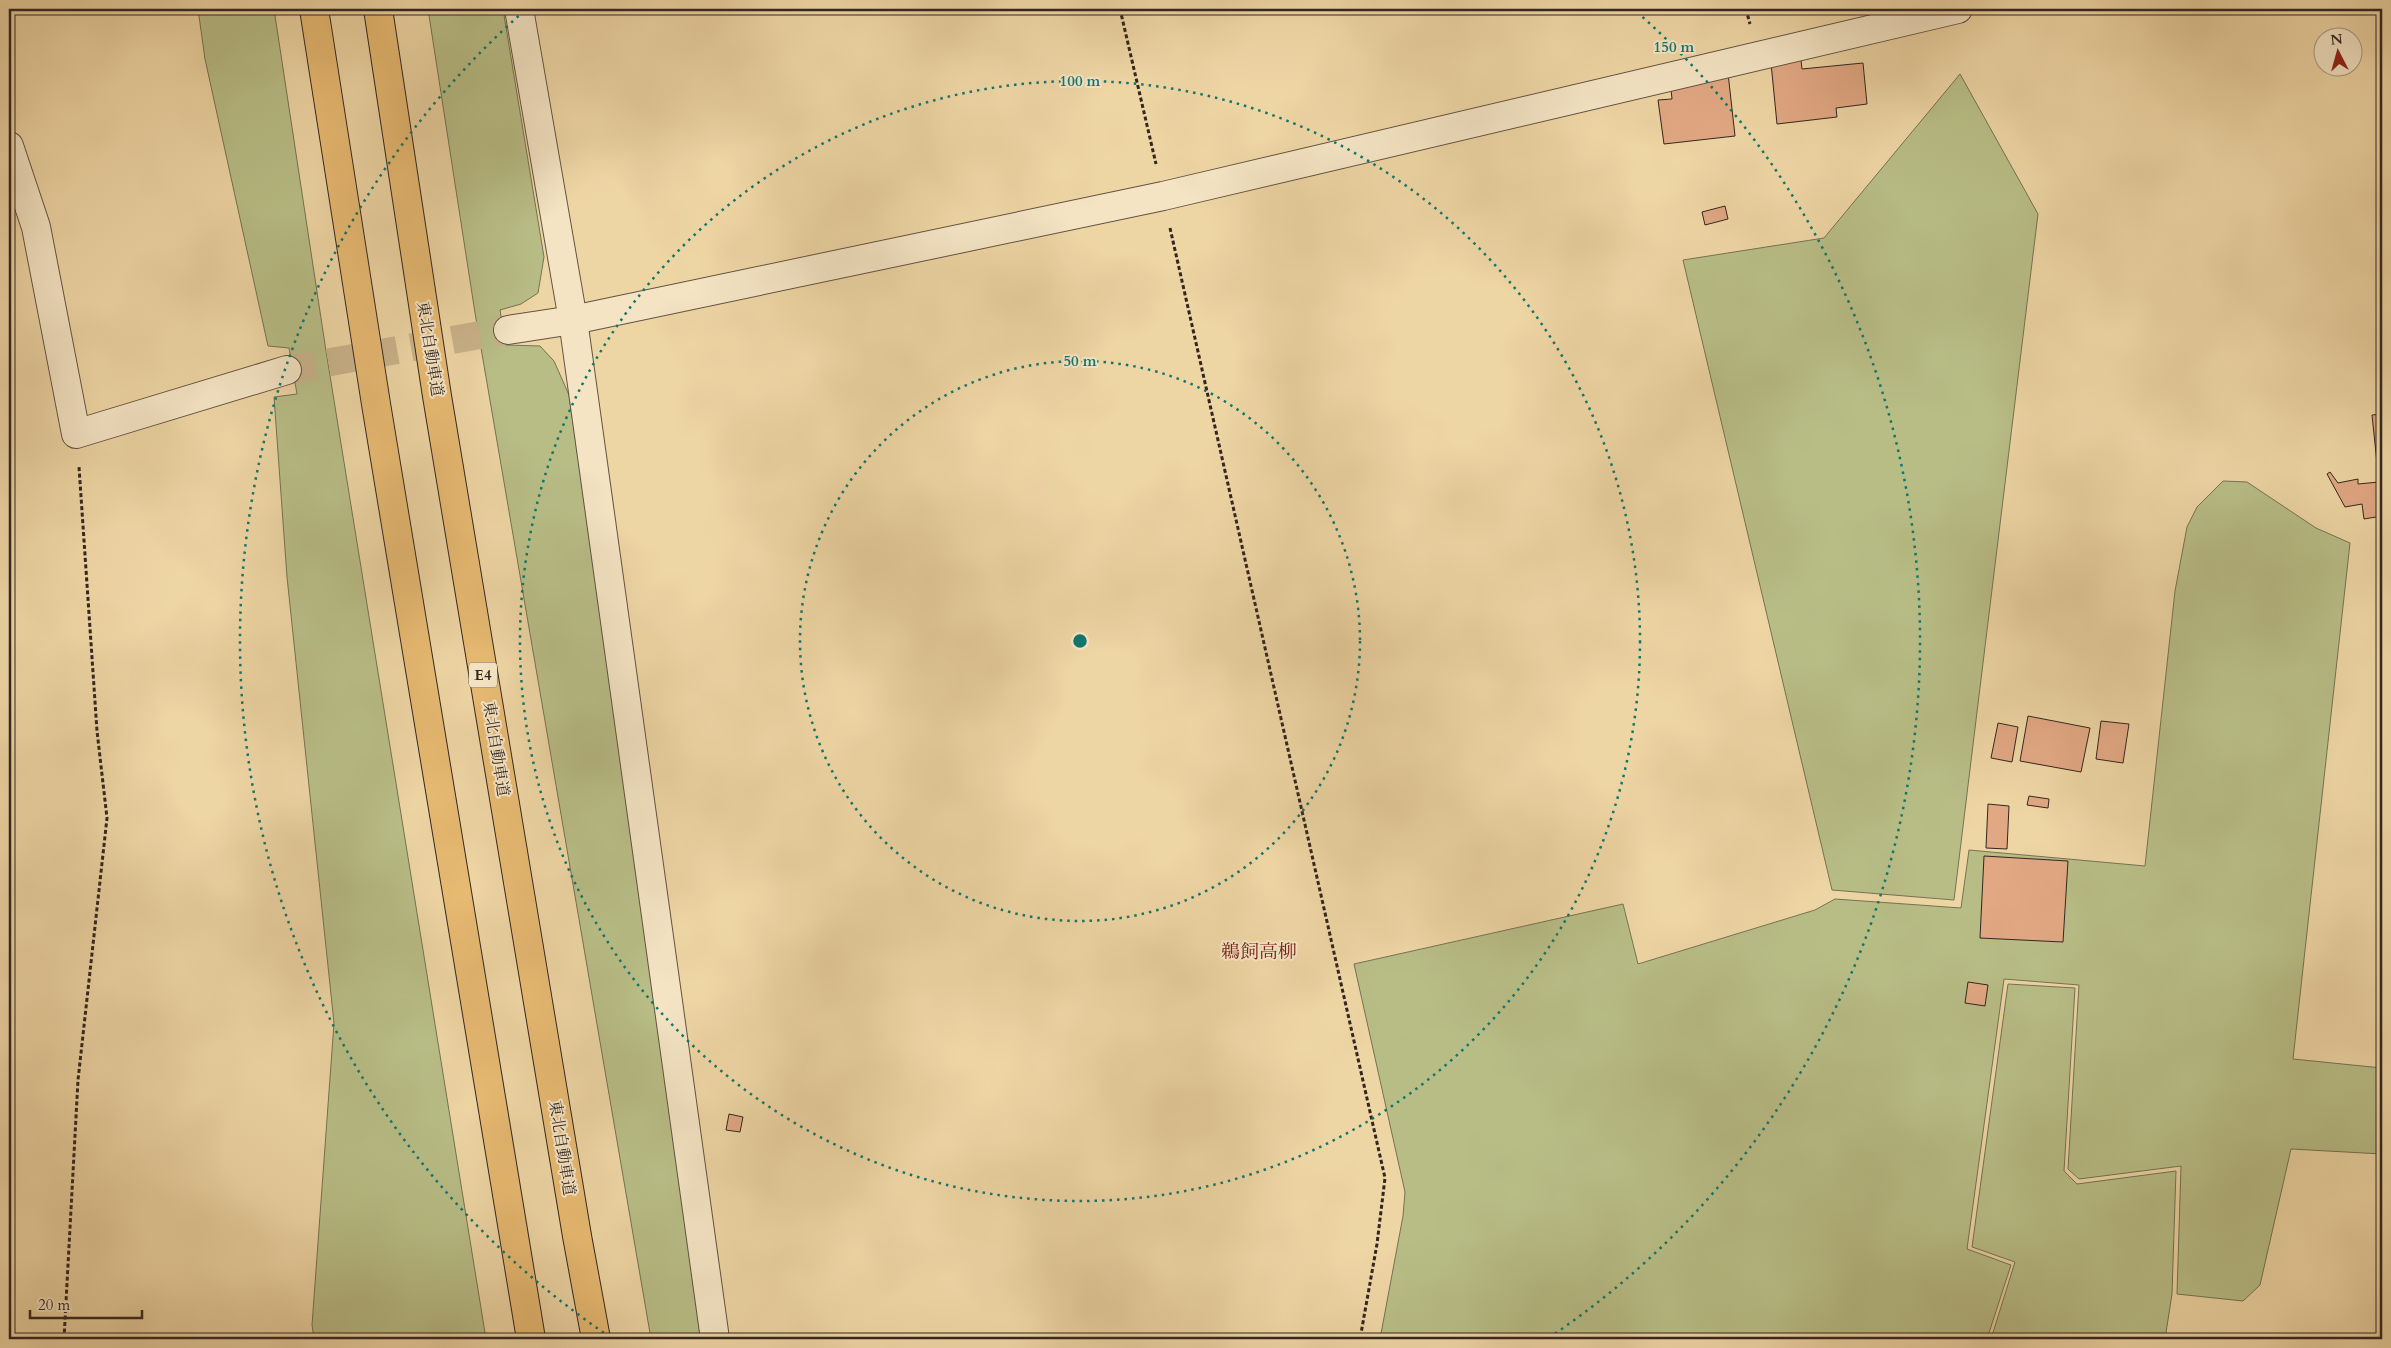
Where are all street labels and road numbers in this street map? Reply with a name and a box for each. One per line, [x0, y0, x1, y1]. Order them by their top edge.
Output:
street label: 東北自動車道 [412, 300, 448, 398]
road number: E4 [469, 662, 497, 688]
street label: 東北自動車道 [478, 700, 514, 798]
street label: 東北自動車道 [544, 1099, 580, 1197]

